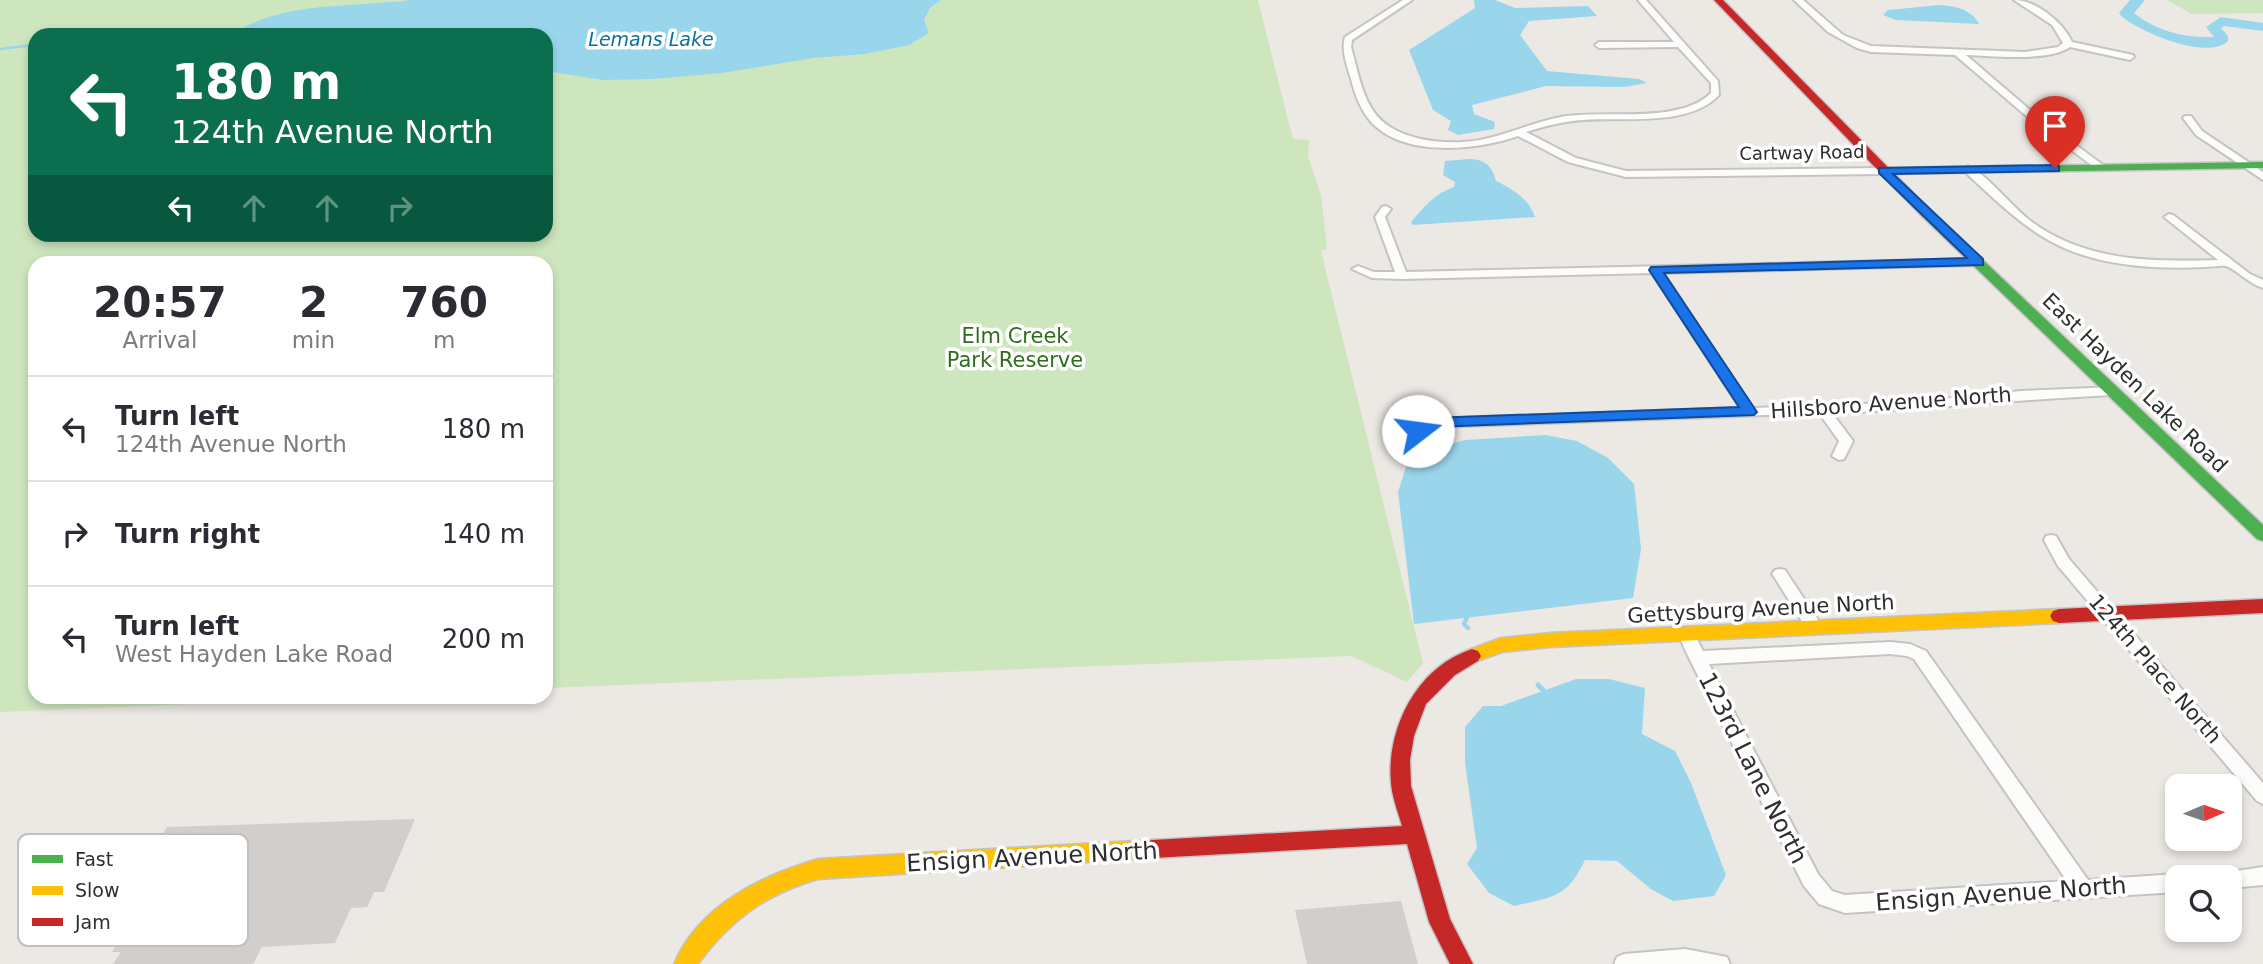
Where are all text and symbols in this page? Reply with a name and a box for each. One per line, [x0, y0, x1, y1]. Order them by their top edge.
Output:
water label: Lemans Lake [588, 28, 714, 50]
text: 180 m [171, 54, 341, 111]
icon: left [56, 56, 147, 147]
pin [2025, 96, 2085, 168]
icon: arrive [2036, 107, 2074, 145]
text: 124th Avenue North [171, 113, 494, 151]
street label: Cartway Road [1739, 141, 1865, 164]
icon: left [162, 189, 200, 227]
icon: ahead [235, 189, 273, 227]
icon: ahead [308, 189, 346, 227]
icon: right [381, 189, 419, 227]
text: 20:57 [93, 278, 227, 327]
text: 2 [299, 278, 328, 327]
text: 760 [400, 278, 488, 327]
street label: East Hayden Lake Road [2038, 288, 2232, 478]
park label: Elm Creek Park Reserve [947, 324, 1083, 372]
text: Arrival [123, 327, 197, 353]
text: min [292, 327, 335, 353]
text: m [433, 327, 455, 353]
street label: Hillsboro Avenue North [1770, 383, 2012, 423]
position arrow [1381, 394, 1455, 468]
text: Turn left [115, 401, 239, 431]
icon: left [56, 410, 94, 448]
text: 180 m [442, 414, 525, 444]
text: 124th Avenue North [115, 431, 347, 457]
icon: right [56, 515, 94, 553]
text: Turn right [115, 519, 260, 549]
text: 140 m [442, 519, 525, 549]
street label: Gettysburg Avenue North [1627, 590, 1895, 628]
street label: 124th Place North [2084, 590, 2226, 748]
text: Turn left [115, 611, 239, 641]
icon: left [56, 620, 94, 658]
text: 200 m [442, 624, 525, 654]
text: West Hayden Lake Road [115, 641, 393, 667]
street label: 123rd Lane North [1693, 668, 1813, 868]
north arrow [2165, 774, 2242, 850]
map controls [2165, 774, 2242, 942]
legend [18, 834, 248, 946]
street label: Ensign Avenue North [906, 836, 1158, 878]
text: Fast [75, 848, 113, 870]
button: search [2165, 865, 2242, 942]
street label: Ensign Avenue North [1875, 871, 2127, 917]
text: Slow [75, 879, 120, 901]
text: Jam [74, 911, 111, 933]

